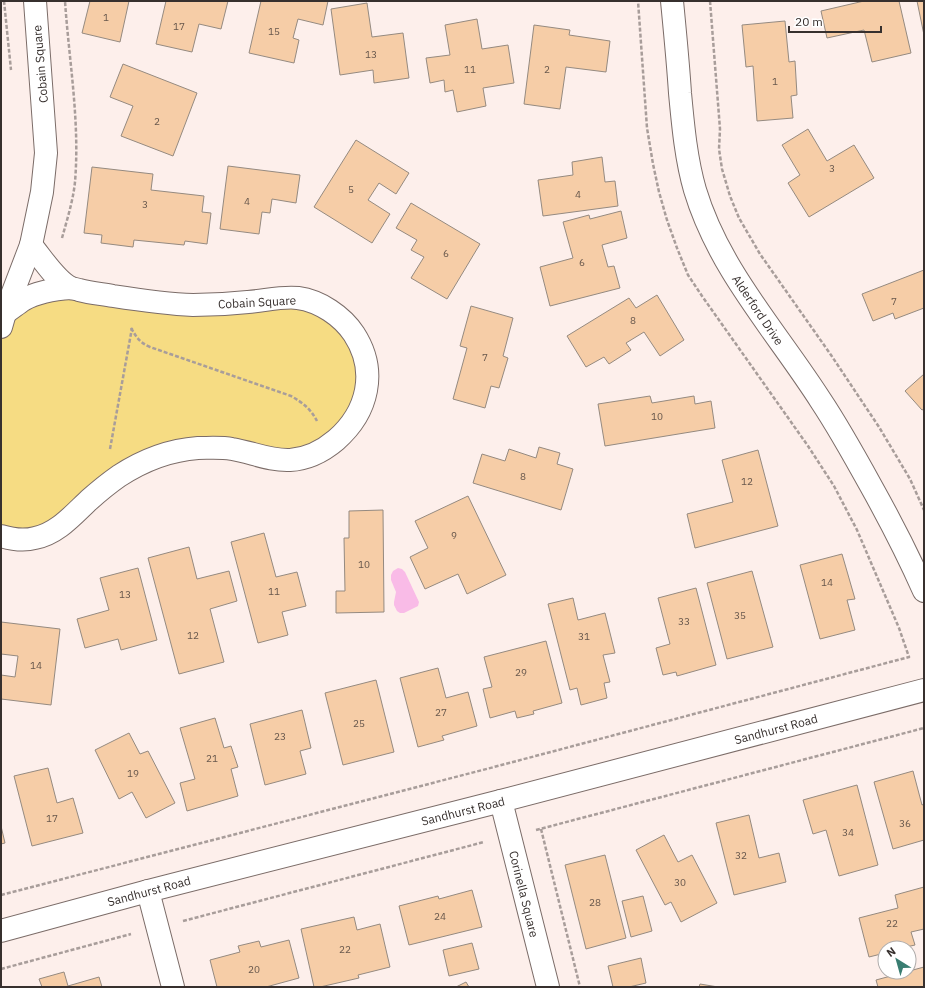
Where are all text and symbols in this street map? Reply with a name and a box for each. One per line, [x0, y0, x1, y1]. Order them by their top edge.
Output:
scale bar [789, 8, 881, 34]
house number: 1 [103, 11, 109, 24]
text: 20 m [795, 14, 823, 29]
house number: 17 [173, 20, 185, 33]
street label: Cobain Square [29, 24, 51, 104]
house number: 15 [268, 25, 280, 38]
house number: 13 [365, 48, 377, 61]
house number: 11 [464, 63, 476, 76]
house number: 2 [544, 63, 550, 76]
house number: 1 [772, 75, 778, 88]
house number: 2 [154, 115, 160, 128]
house number: 3 [829, 162, 835, 175]
house number: 5 [348, 183, 354, 196]
house number: 4 [575, 188, 581, 201]
house number: 4 [244, 195, 250, 208]
house number: 3 [142, 198, 148, 211]
house number: 6 [443, 247, 449, 260]
house number: 6 [579, 256, 585, 269]
street label: Alderford Drive [729, 272, 787, 348]
street label: Cobain Square [218, 292, 297, 312]
house number: 7 [891, 295, 897, 308]
house number: 8 [630, 314, 636, 327]
house number: 7 [482, 351, 488, 364]
house number: 10 [651, 410, 663, 423]
house number: 8 [520, 470, 526, 483]
house number: 12 [741, 475, 753, 488]
house number: 9 [451, 529, 457, 542]
house number: 10 [358, 558, 370, 571]
house number: 14 [821, 576, 833, 589]
house number: 11 [268, 585, 280, 598]
house number: 13 [119, 588, 131, 601]
house number: 35 [734, 609, 746, 622]
house number: 33 [678, 615, 690, 628]
house number: 12 [187, 629, 199, 642]
house number: 31 [578, 630, 590, 643]
house number: 14 [30, 659, 42, 672]
house number: 29 [515, 666, 527, 679]
house number: 27 [435, 706, 447, 719]
street label: Sandhurst Road [733, 711, 819, 747]
house number: 25 [353, 717, 365, 730]
house number: 23 [274, 730, 286, 743]
house number: 21 [206, 752, 218, 765]
house number: 19 [127, 767, 139, 780]
street label: Sandhurst Road [420, 793, 506, 829]
house number: 17 [46, 812, 58, 825]
house number: 36 [899, 817, 911, 830]
house number: 34 [842, 826, 854, 839]
street label: Corinella Square [506, 849, 542, 939]
house number: 32 [735, 849, 747, 862]
street label: Sandhurst Road [106, 873, 192, 909]
house number: 30 [674, 876, 686, 889]
house number: 28 [589, 896, 601, 909]
house number: 24 [434, 910, 446, 923]
house number: 22 [886, 917, 898, 930]
north arrow [877, 940, 917, 980]
house number: 22 [339, 943, 351, 956]
text: N [884, 944, 898, 960]
house number: 20 [248, 963, 260, 976]

